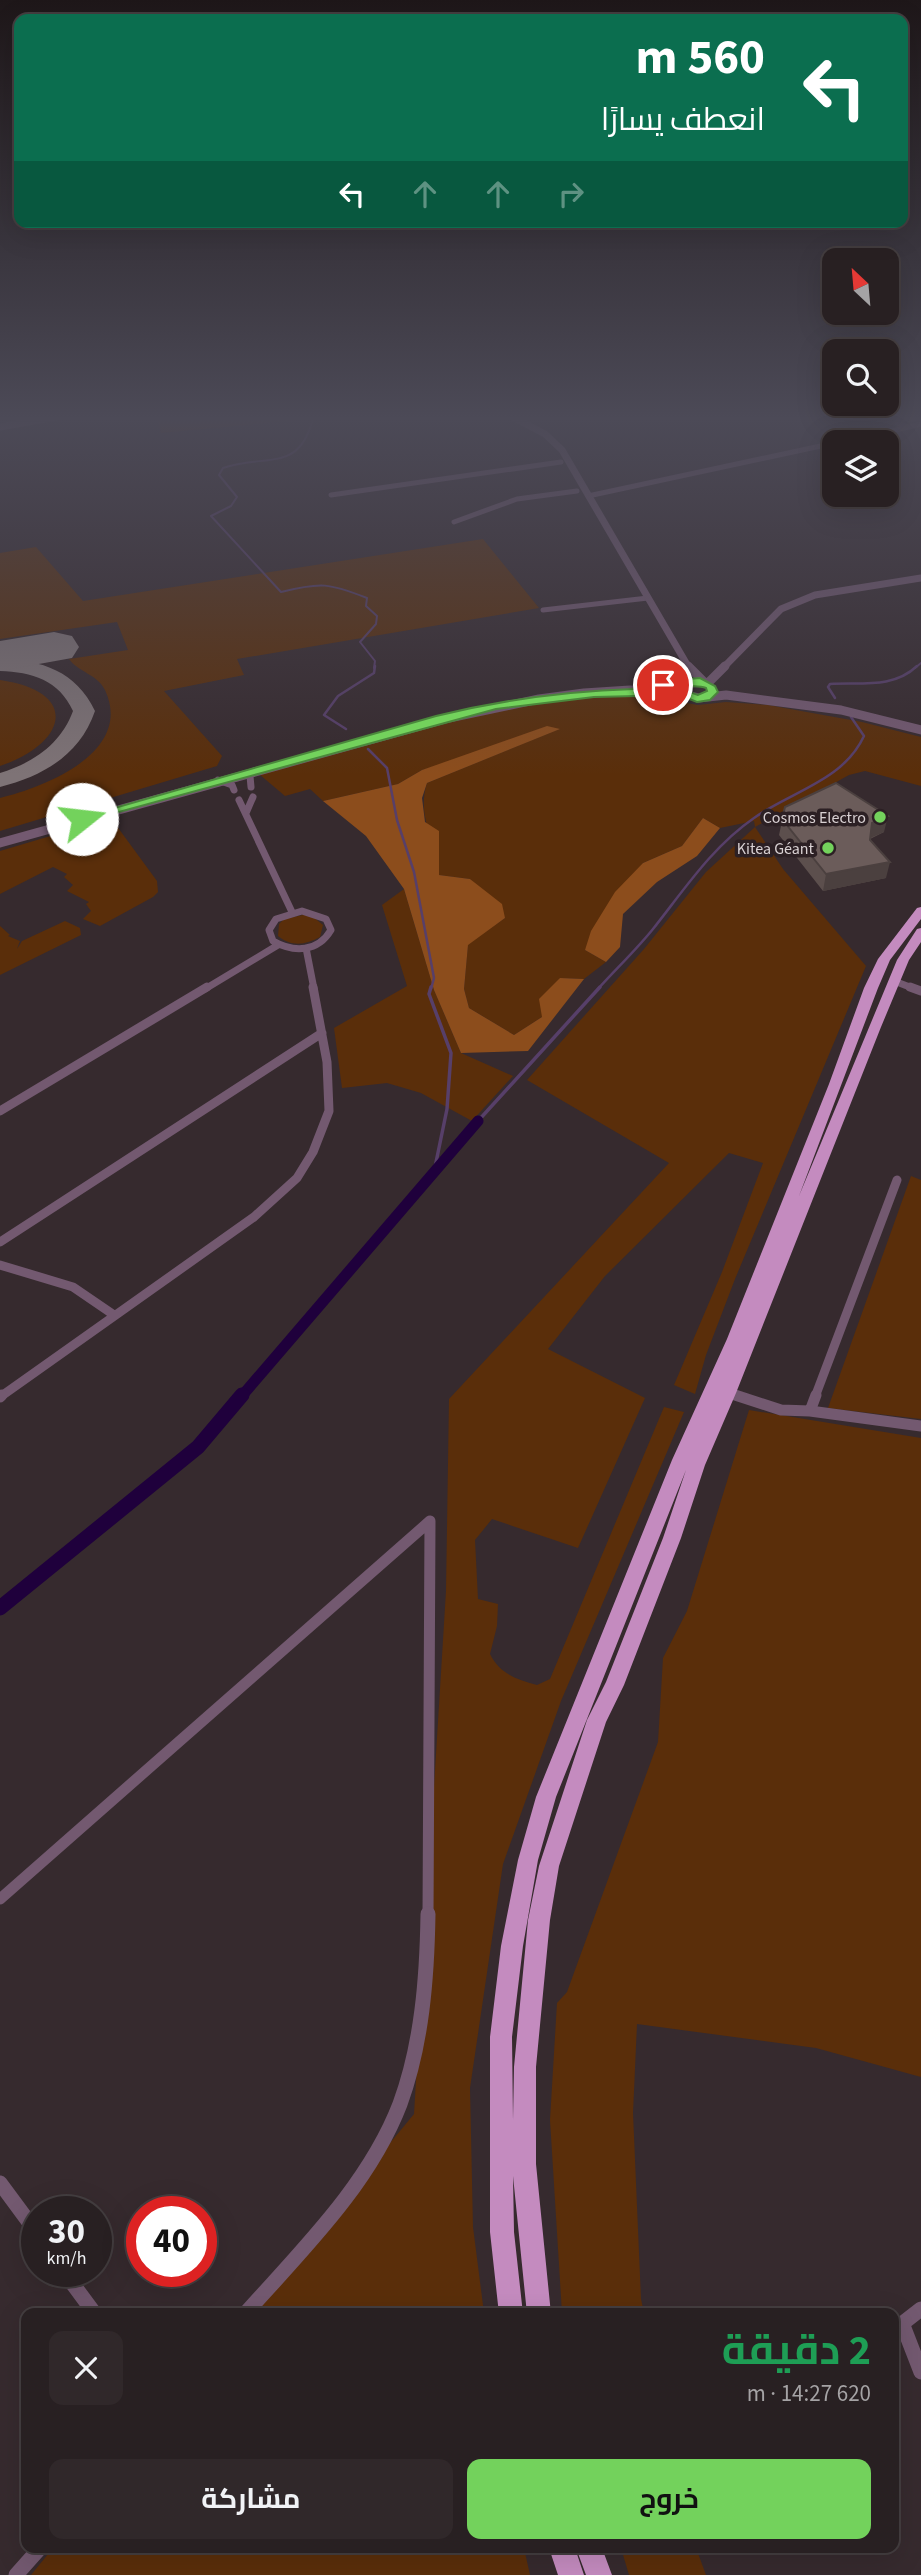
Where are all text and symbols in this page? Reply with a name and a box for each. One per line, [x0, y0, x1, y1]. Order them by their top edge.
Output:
text: 560 m [636, 23, 765, 93]
icon: left [789, 42, 880, 133]
text: انعطف يسارًا [601, 97, 765, 143]
icon: left [333, 175, 371, 213]
icon: ahead [406, 175, 444, 213]
icon: ahead [479, 175, 517, 213]
icon: right [552, 175, 590, 213]
north arrow [822, 248, 900, 326]
map controls [822, 248, 899, 507]
button: search [822, 339, 899, 416]
button: layers [822, 430, 899, 507]
pin [633, 655, 693, 715]
icon: arrive [644, 666, 682, 704]
position arrow [45, 782, 119, 856]
place label: Cosmos Electro [763, 807, 866, 829]
marker: Cosmos Electro [872, 809, 888, 825]
place label: Kitea Géant [737, 838, 815, 860]
marker: Kitea Géant [820, 840, 836, 856]
speed limit sign: 40 [126, 2196, 217, 2287]
text: 30 [48, 2207, 85, 2257]
text: km/h [47, 2246, 86, 2271]
text: 2 دقيقة [722, 2321, 871, 2381]
button: close [49, 2331, 123, 2405]
text: 620 m · 14:27 [747, 2377, 871, 2410]
button: مشاركة [49, 2459, 453, 2539]
button: خروج [467, 2459, 871, 2539]

